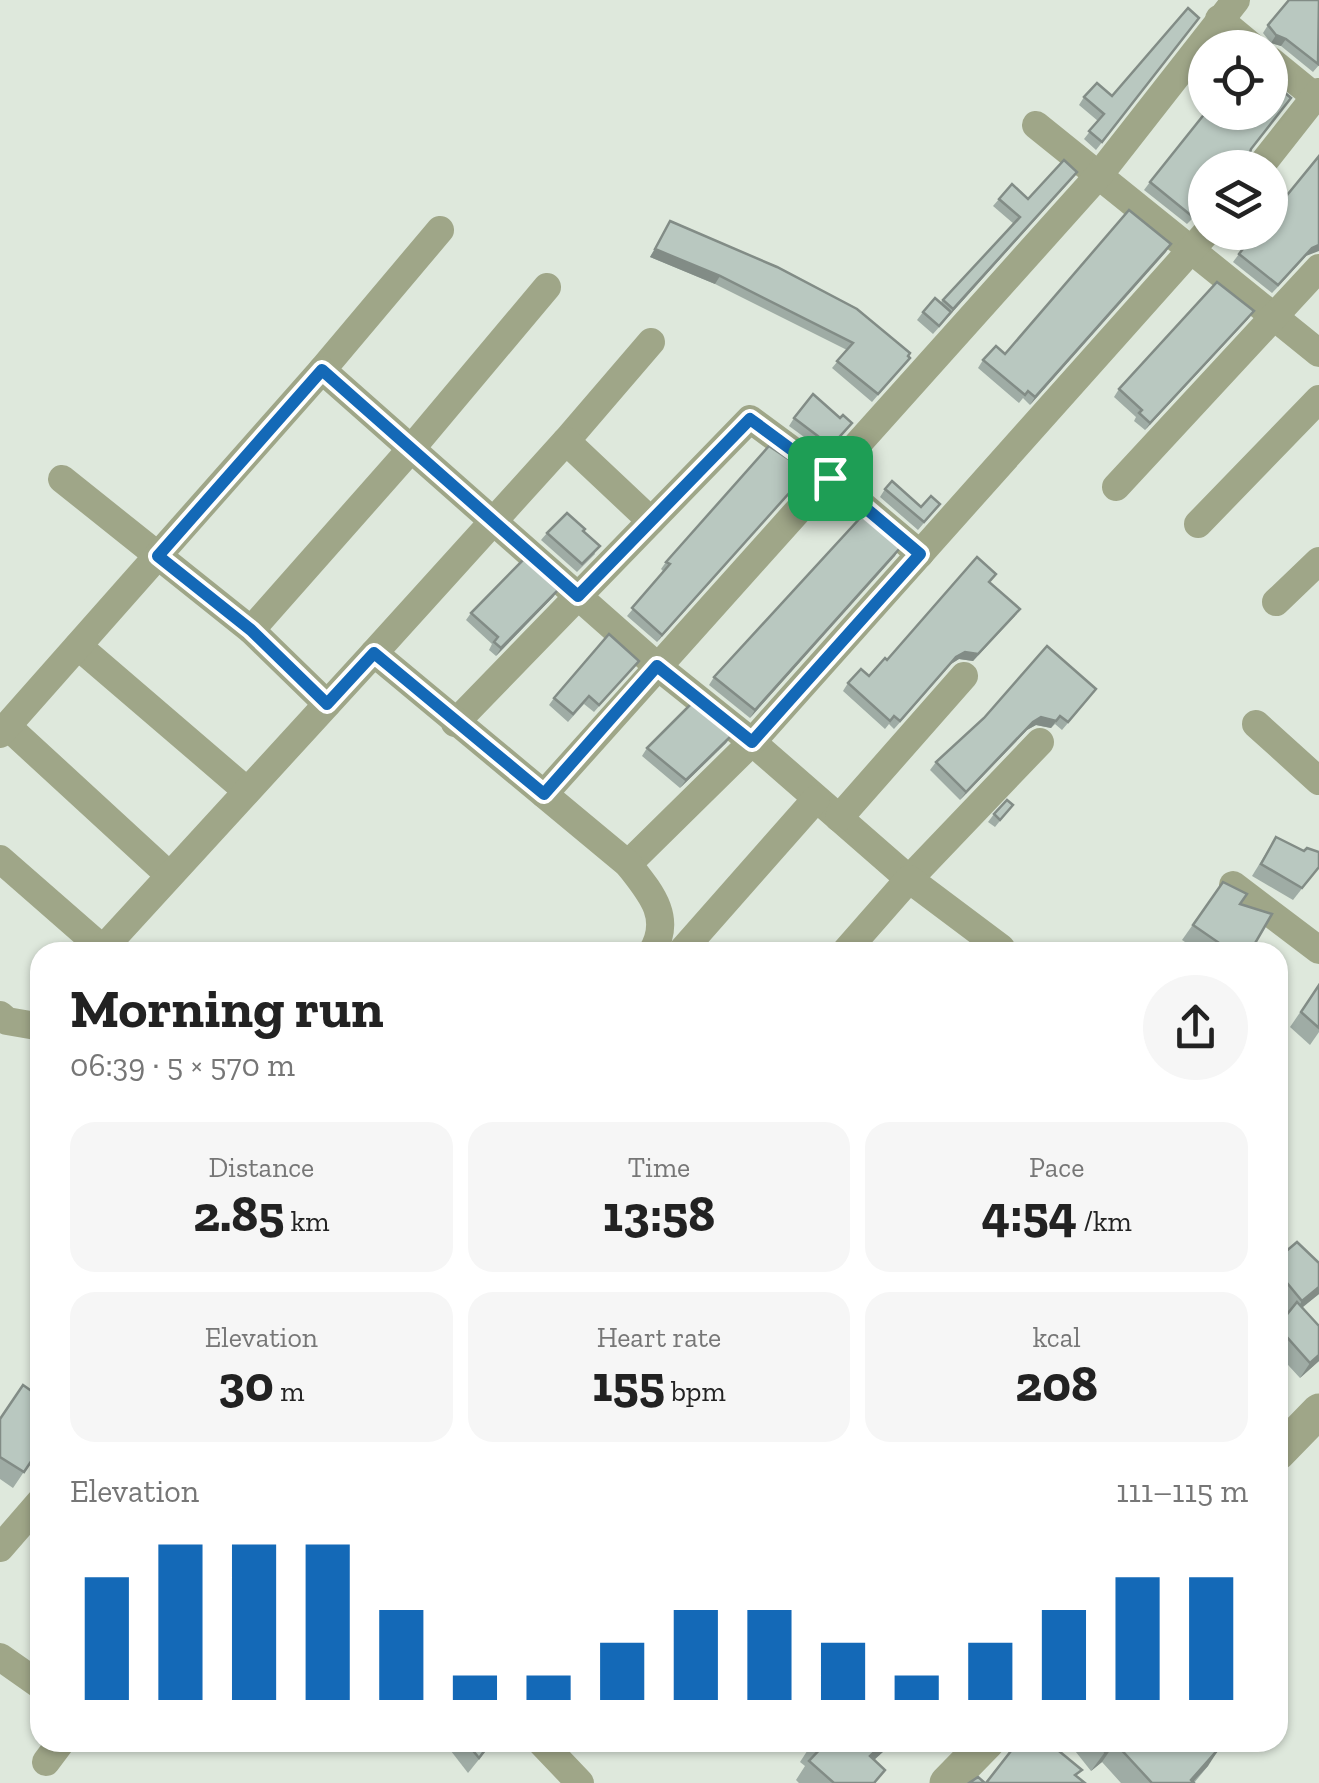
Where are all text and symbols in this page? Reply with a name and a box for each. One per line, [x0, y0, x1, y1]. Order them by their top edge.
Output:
map controls [1188, 30, 1288, 250]
button: locate [1188, 30, 1288, 130]
button: layers [1188, 150, 1288, 250]
pin [788, 436, 873, 521]
icon: arrive [803, 451, 858, 506]
text: Morning run [70, 975, 384, 1041]
button: share [1143, 975, 1248, 1080]
text: 06:39 · 5 × 570 m [70, 1046, 295, 1084]
text: Distance [208, 1151, 314, 1184]
text: Time [628, 1151, 690, 1184]
text: Pace [1029, 1151, 1084, 1184]
text: 2.85 [193, 1184, 284, 1244]
text: 13:58 [603, 1184, 715, 1244]
text: 4:54 [982, 1184, 1077, 1244]
text: km [284, 1205, 330, 1238]
text: /km [1077, 1205, 1132, 1238]
text: Elevation [205, 1321, 318, 1354]
text: Heart rate [597, 1321, 721, 1354]
text: kcal [1033, 1321, 1081, 1354]
text: 30 [218, 1354, 274, 1414]
text: 155 [592, 1354, 665, 1414]
text: 208 [1015, 1354, 1098, 1414]
text: m [274, 1375, 304, 1408]
text: bpm [665, 1375, 726, 1408]
text: Elevation [70, 1472, 199, 1510]
text: 111–115 m [1116, 1472, 1248, 1510]

